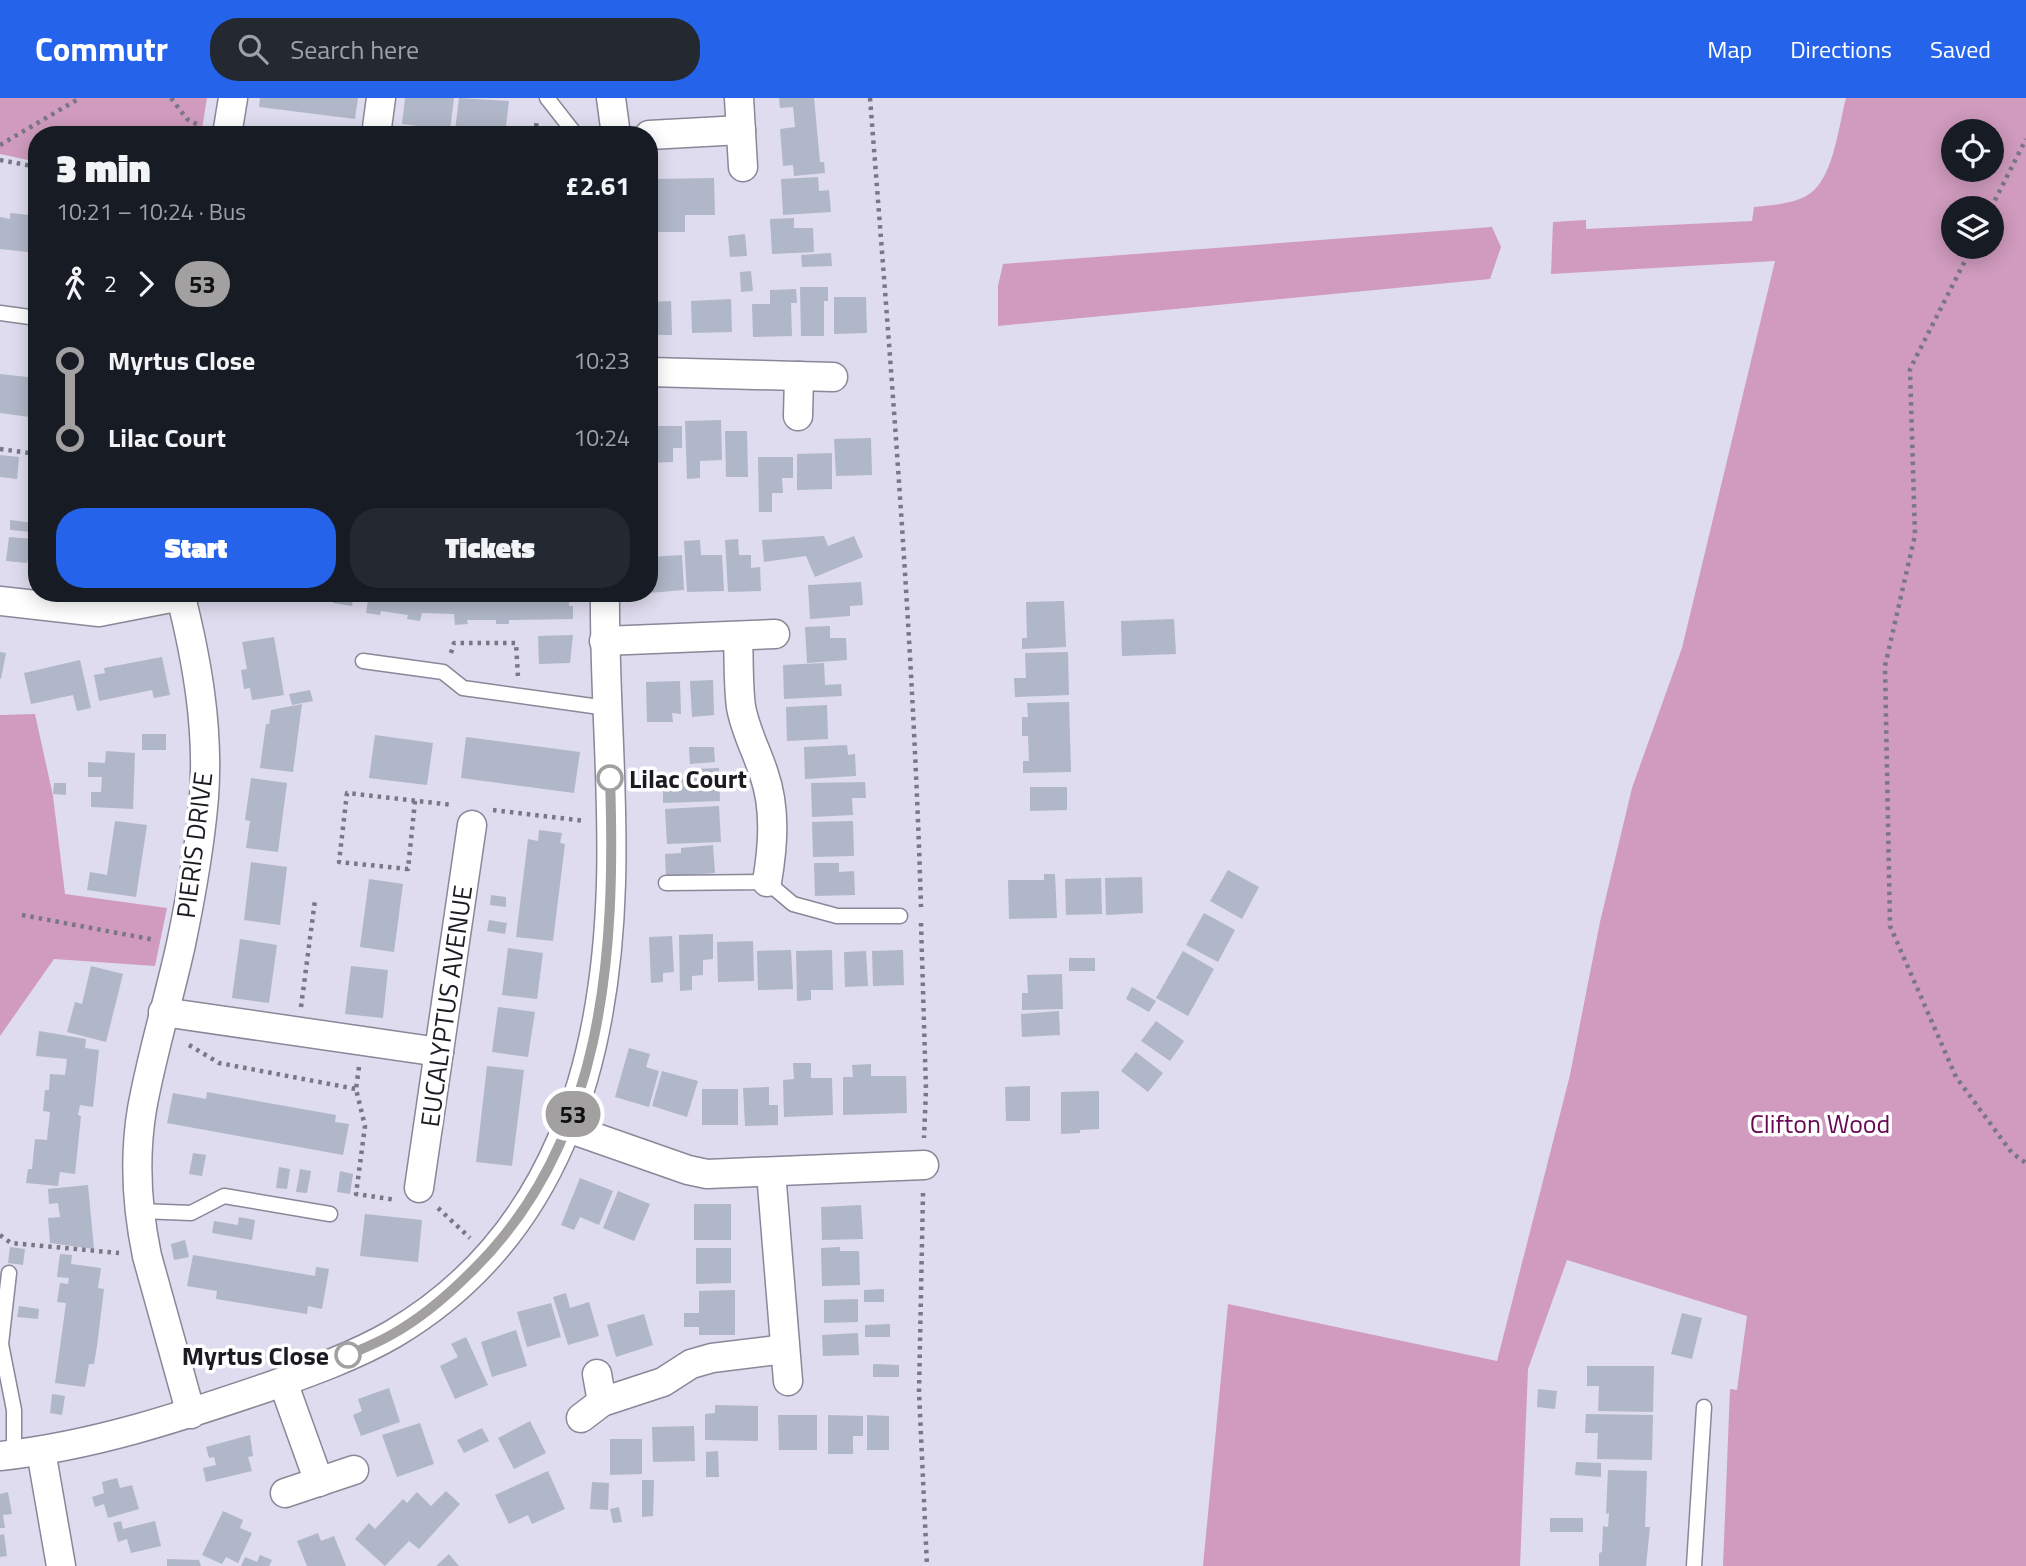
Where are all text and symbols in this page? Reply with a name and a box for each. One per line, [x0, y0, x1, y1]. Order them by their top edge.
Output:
search box [210, 18, 700, 81]
text: Commutr [35, 24, 168, 74]
icon: search [234, 30, 272, 68]
text: Search here [290, 30, 419, 69]
text: Map [1707, 31, 1752, 67]
text: Directions [1790, 31, 1892, 67]
text: Saved [1930, 31, 1991, 67]
map controls [1941, 119, 2004, 259]
button: locate [1941, 119, 2004, 182]
text: 3 min [56, 139, 150, 197]
text: £2.61 [565, 166, 630, 205]
text: 10:21 – 10:24 · Bus [56, 194, 246, 229]
button: layers [1941, 196, 2004, 259]
icon: walk [56, 265, 94, 303]
icon: forward [127, 265, 165, 303]
text: 2 [104, 266, 117, 301]
text: 53 [189, 266, 216, 302]
text: Myrtus Close [108, 341, 255, 380]
text: 10:23 [573, 343, 630, 378]
text: Lilac Court [108, 418, 226, 457]
text: 10:24 [573, 420, 630, 455]
button: Start [56, 508, 336, 588]
button: Tickets [350, 508, 630, 588]
place label: Lilac Court [629, 759, 747, 798]
marker: Lilac Court [597, 765, 623, 791]
street label: PIERIS DRIVE [166, 770, 222, 920]
street label: EUCALYPTUS AVENUE [410, 883, 482, 1129]
line badge: 53 [542, 1091, 604, 1137]
text: 53 [560, 1096, 586, 1132]
park label: Clifton Wood [1750, 1104, 1890, 1143]
place label: Myrtus Close [182, 1336, 329, 1375]
marker: Myrtus Close [335, 1342, 361, 1368]

